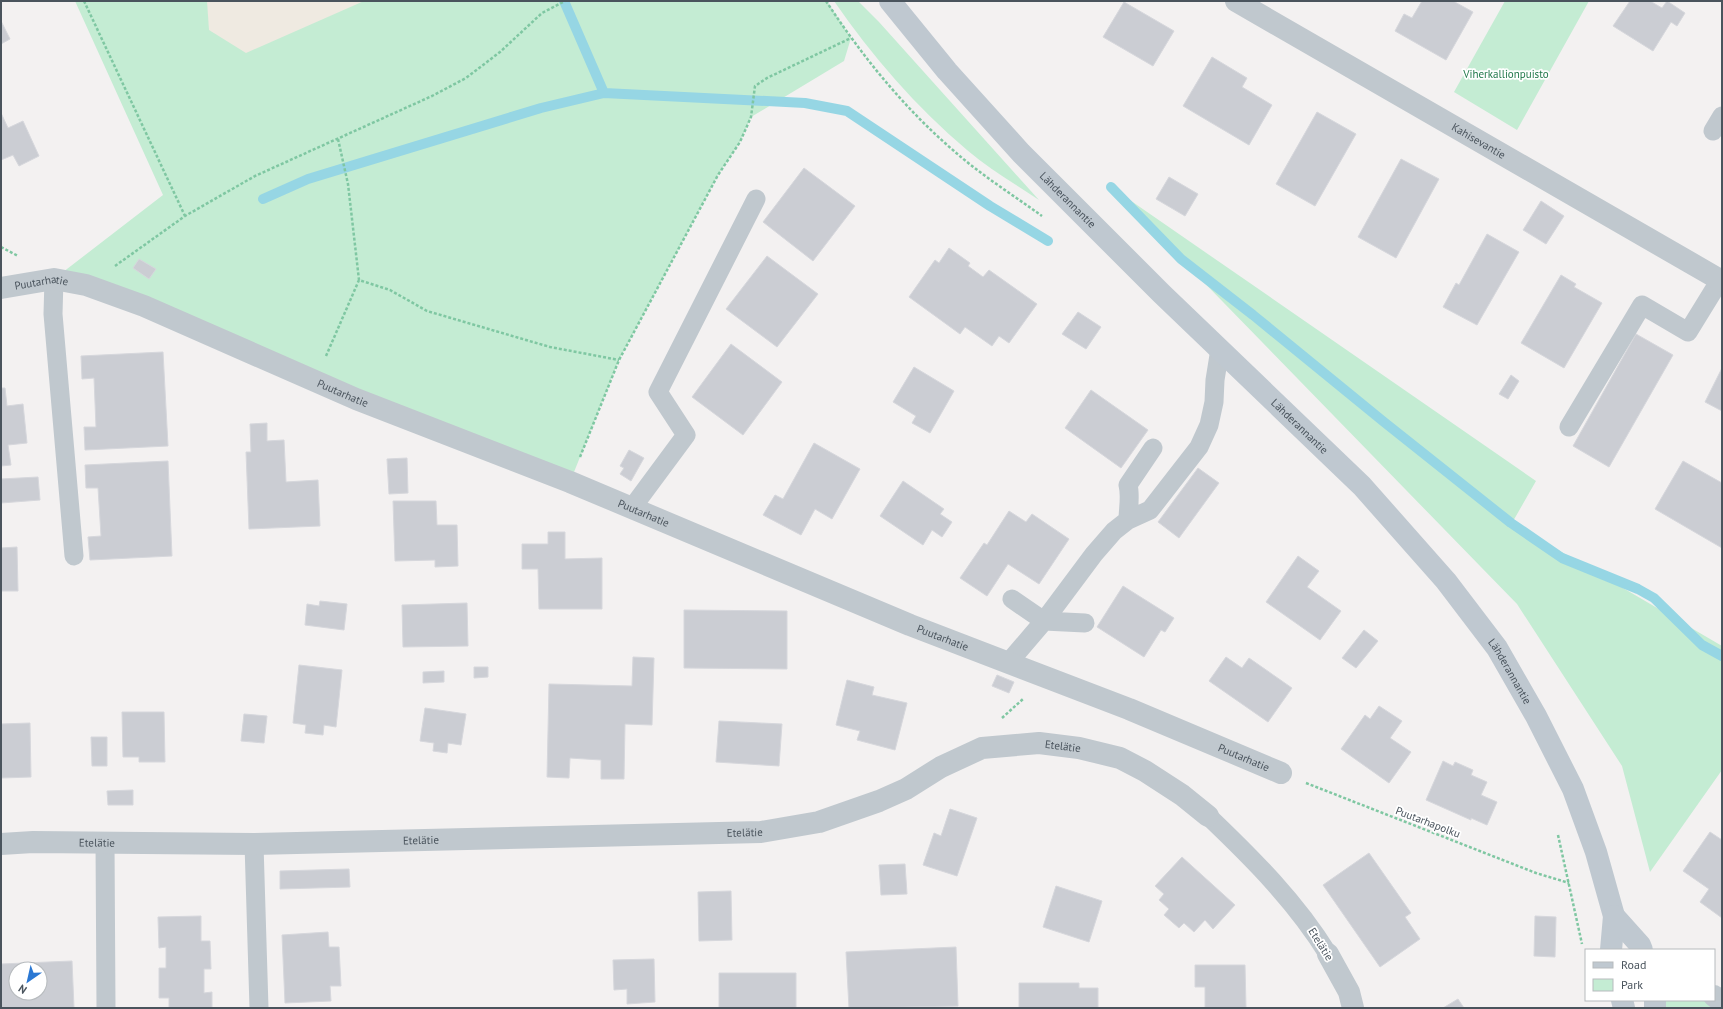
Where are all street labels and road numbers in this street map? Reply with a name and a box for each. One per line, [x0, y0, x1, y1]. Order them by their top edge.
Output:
street label: Kahisevantie [1449, 120, 1508, 162]
street label: Lähderannantie [1037, 169, 1099, 231]
street label: Puutarhatie [13, 272, 70, 293]
street label: Puutarhatie [315, 376, 371, 410]
street label: Lähderannantie [1268, 396, 1331, 457]
street label: Puutarhatie [616, 496, 672, 530]
street label: Puutarhatie [915, 621, 971, 654]
street label: Lähderannantie [1485, 636, 1535, 707]
street label: Etelätie [1044, 737, 1082, 755]
street label: Puutarhatie [1216, 740, 1272, 774]
street label: Puutarhapolku [1394, 803, 1462, 841]
street label: Etelätie [727, 825, 763, 840]
street label: Etelätie [403, 833, 439, 847]
street label: Etelätie [79, 835, 115, 850]
street label: Etelätie [1306, 925, 1337, 963]

